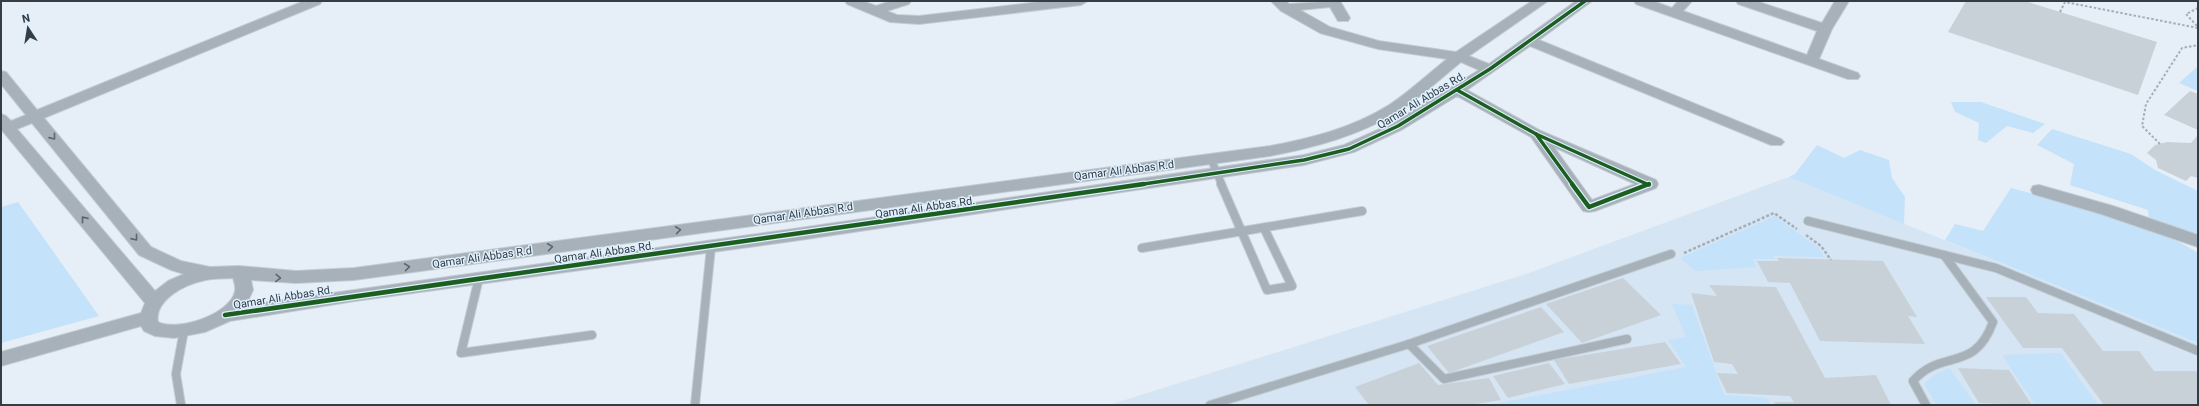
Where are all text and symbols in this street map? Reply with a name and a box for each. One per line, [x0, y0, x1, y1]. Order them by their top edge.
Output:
north arrow [8, 8, 48, 48]
text: N [21, 11, 31, 26]
street label: Qamar Ali Abbas Rd. [1375, 69, 1468, 132]
one-way arrow [48, 133, 55, 140]
street label: Qamar Ali Abbas R.d [1073, 158, 1175, 183]
street label: Qamar Ali Abbas Rd. [874, 194, 976, 221]
street label: Qamar Ali Abbas R.d [752, 200, 854, 227]
one-way arrow [81, 216, 88, 224]
one-way arrow [675, 226, 682, 235]
one-way arrow [130, 234, 137, 241]
street label: Qamar Ali Abbas Rd. [553, 239, 655, 266]
one-way arrow [547, 243, 553, 252]
street label: Qamar Ali Abbas R.d [431, 244, 533, 271]
one-way arrow [404, 263, 410, 272]
one-way arrow [275, 274, 281, 282]
street label: Qamar Ali Abbas Rd. [232, 283, 334, 312]

